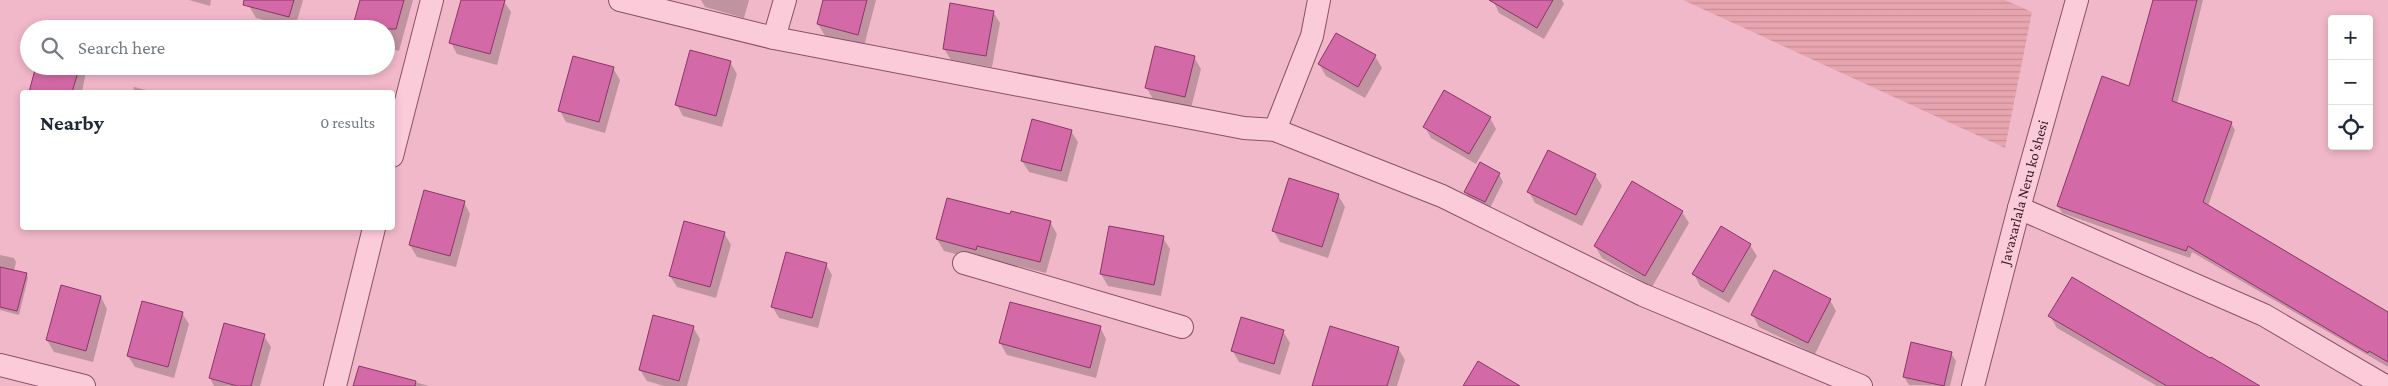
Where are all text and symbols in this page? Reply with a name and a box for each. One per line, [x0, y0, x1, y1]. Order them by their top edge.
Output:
map controls [2328, 15, 2373, 150]
button: + [2328, 15, 2373, 60]
search box [20, 20, 395, 75]
icon: search [38, 34, 66, 62]
text: Search here [78, 37, 165, 58]
button: − [2328, 60, 2373, 105]
button: locate [2328, 105, 2373, 150]
text: Nearby [40, 111, 104, 135]
text: 0 results [320, 114, 375, 131]
street label: Javaxarlala Neru ko'shesi [1996, 118, 2051, 269]

